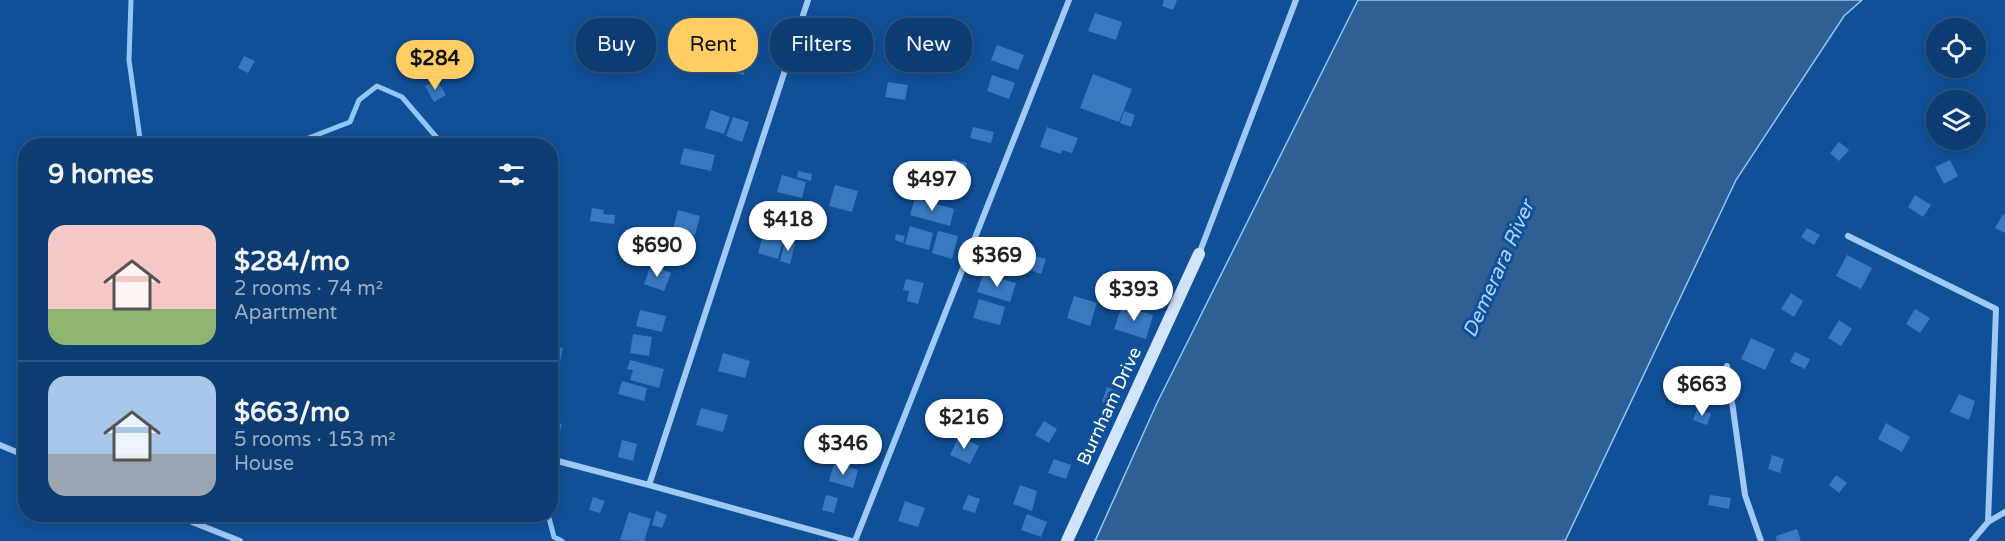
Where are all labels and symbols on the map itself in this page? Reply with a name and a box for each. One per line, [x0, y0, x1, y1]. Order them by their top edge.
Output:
pin: $284 [399, 40, 471, 91]
pin: $497 [896, 161, 968, 212]
water label: Demerara River [1458, 195, 1541, 341]
pin: $418 [752, 201, 824, 252]
pin: $690 [621, 227, 693, 278]
pin: $369 [961, 237, 1033, 288]
pin: $393 [1098, 271, 1170, 322]
street label: Burnham Drive [1072, 343, 1146, 469]
pin: $663 [1666, 366, 1738, 417]
pin: $216 [928, 399, 1000, 450]
pin: $346 [807, 425, 879, 476]

